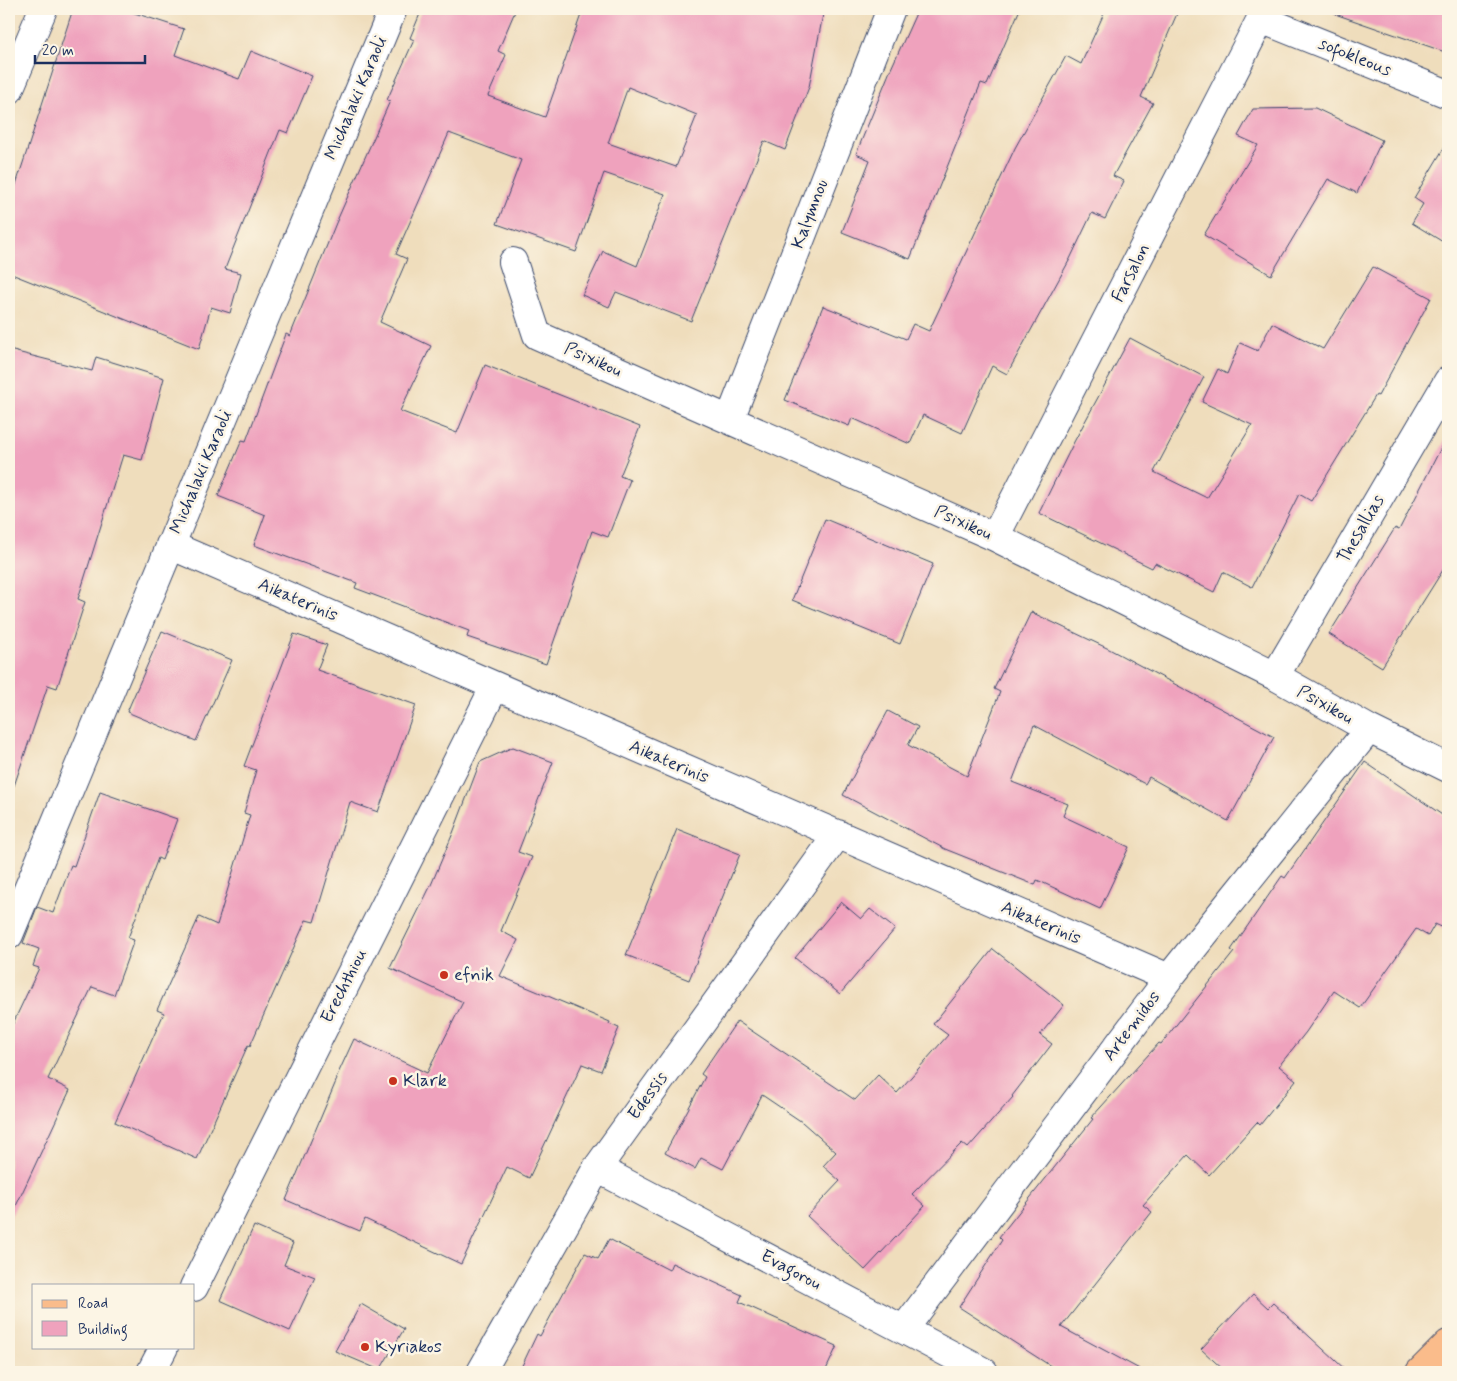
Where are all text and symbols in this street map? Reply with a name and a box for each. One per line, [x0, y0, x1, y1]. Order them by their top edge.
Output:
street label: sofokleous [1314, 31, 1395, 84]
scale bar [35, 32, 145, 64]
street label: Michalaki Karaoli [319, 32, 393, 164]
text: 20 m [42, 41, 74, 61]
street label: Kalymnou [786, 176, 834, 252]
street label: Farsalon [1106, 239, 1156, 307]
street label: Psixikou [560, 337, 626, 383]
street label: Michalaki Karaoli [164, 406, 238, 538]
street label: Thesallias [1332, 490, 1390, 568]
street label: Psixikou [930, 500, 996, 546]
street label: Aikaterinis [254, 572, 342, 628]
street label: Psixikou [1293, 680, 1357, 730]
street label: Aikaterinis [625, 734, 713, 790]
street label: Aikaterinis [997, 895, 1085, 951]
street label: Erechthiou [315, 945, 373, 1027]
place label: efnik [454, 963, 494, 987]
marker: efnik [438, 969, 450, 981]
street label: Artemidos [1098, 986, 1166, 1066]
street label: Edessis [622, 1067, 674, 1125]
place label: Klark [403, 1069, 447, 1093]
marker: Klark [387, 1075, 399, 1087]
street label: Evagorou [756, 1244, 825, 1298]
legend [32, 1284, 195, 1348]
text: Road [78, 1294, 108, 1314]
text: Building [78, 1320, 128, 1341]
place label: Kyriakos [375, 1335, 442, 1359]
marker: Kyriakos [359, 1341, 371, 1353]

